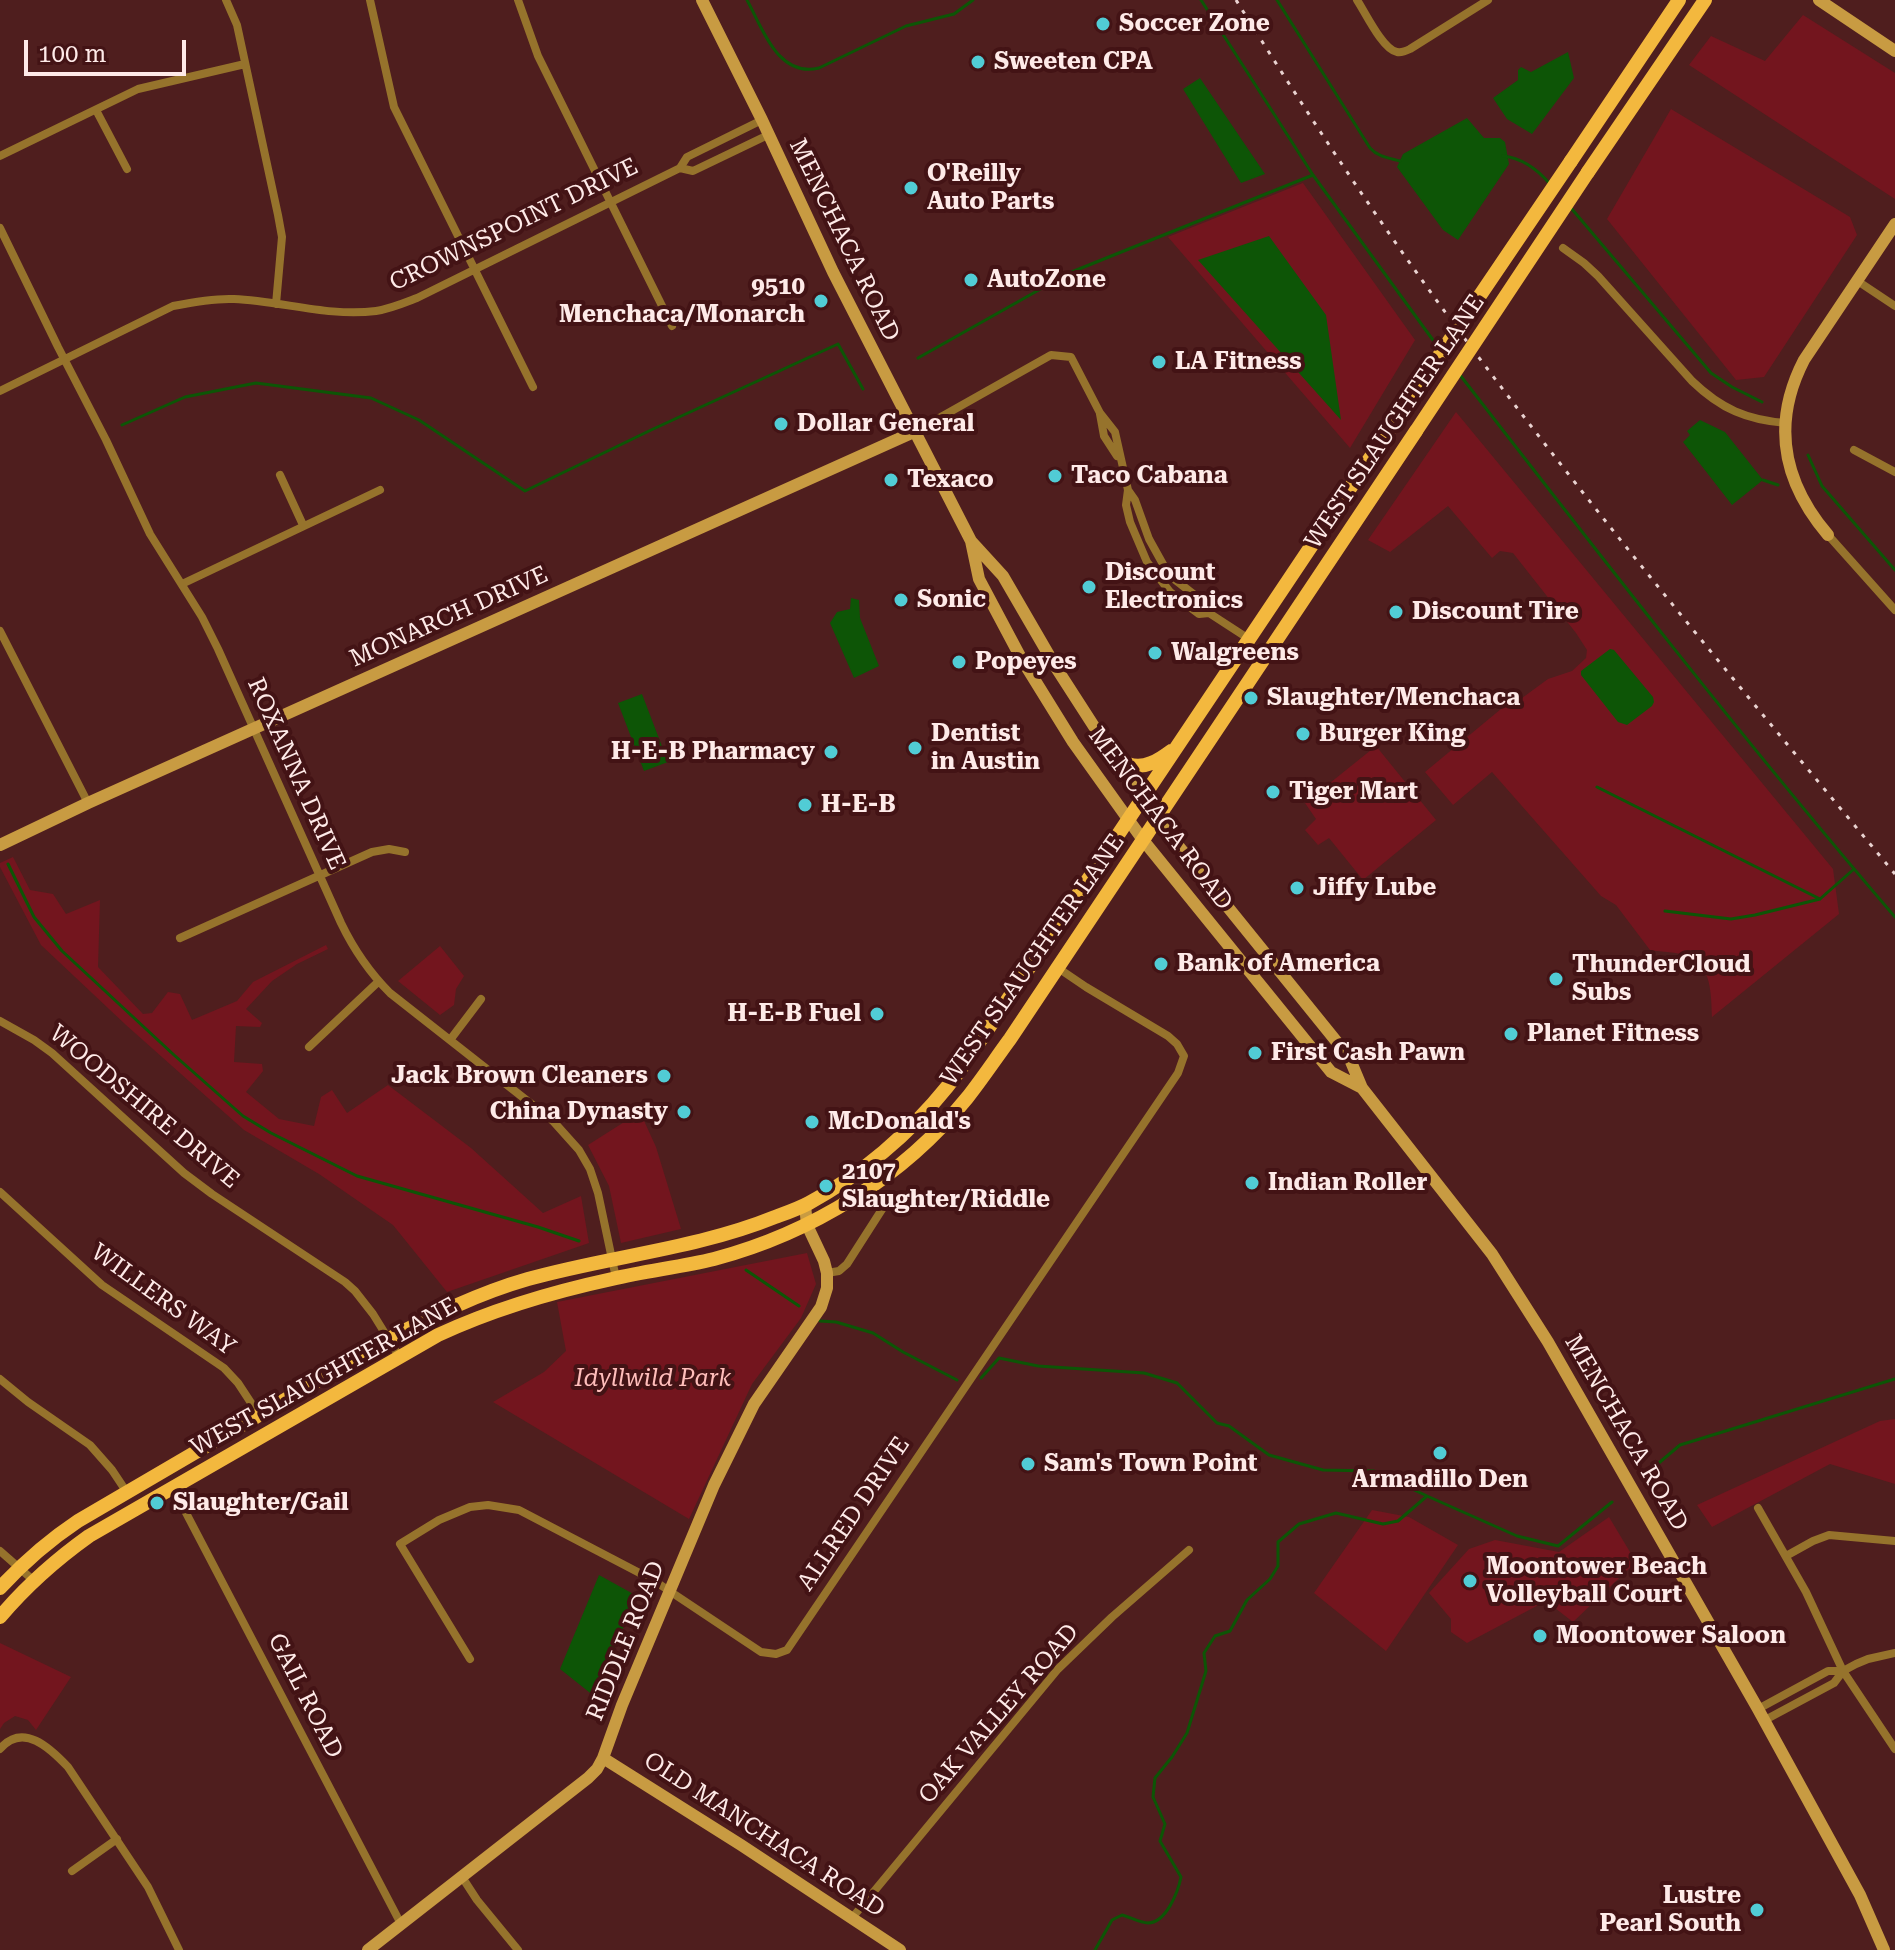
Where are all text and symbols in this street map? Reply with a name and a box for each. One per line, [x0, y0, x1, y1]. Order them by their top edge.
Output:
place label: Soccer Zone [1119, 10, 1270, 38]
marker: Soccer Zone [1094, 15, 1112, 33]
scale bar [28, 24, 190, 74]
text: 100 m [38, 40, 106, 68]
place label: Sweeten CPA [994, 48, 1153, 76]
marker: Sweeten CPA [969, 53, 987, 71]
street label: MENCHACA ROAD [783, 134, 905, 346]
street label: CROWNSPOINT DRIVE [385, 152, 643, 298]
place label: O'Reilly Auto Parts [927, 160, 1054, 216]
marker: O'Reilly Auto Parts [902, 179, 920, 197]
place label: AutoZone [987, 266, 1106, 294]
marker: AutoZone [962, 271, 980, 289]
place label: 9510 Menchaca/Monarch [559, 273, 805, 329]
street label: WEST SLAUGHTER LANE [1299, 289, 1491, 555]
marker: 9510 Menchaca/Monarch [812, 292, 830, 310]
place label: LA Fitness [1175, 348, 1302, 376]
marker: LA Fitness [1150, 353, 1168, 371]
place label: Dollar General [797, 410, 974, 438]
marker: Dollar General [772, 415, 790, 433]
place label: Taco Cabana [1071, 462, 1228, 490]
place label: Texaco [907, 466, 994, 494]
marker: Taco Cabana [1046, 467, 1064, 485]
marker: Texaco [882, 471, 900, 489]
place label: Discount Electronics [1105, 559, 1243, 615]
street label: MONARCH DRIVE [345, 560, 553, 674]
marker: Discount Electronics [1080, 578, 1098, 596]
place label: Sonic [917, 586, 986, 614]
marker: Sonic [892, 591, 910, 609]
place label: Discount Tire [1412, 598, 1579, 626]
marker: Discount Tire [1387, 603, 1405, 621]
place label: Walgreens [1171, 639, 1299, 667]
marker: Walgreens [1146, 644, 1164, 662]
place label: Popeyes [975, 648, 1077, 676]
marker: Popeyes [950, 653, 968, 671]
street label: ROXANNA DRIVE [241, 674, 351, 874]
place label: Slaughter/Menchaca [1267, 684, 1520, 712]
marker: Slaughter/Menchaca [1242, 689, 1260, 707]
place label: Dentist in Austin [931, 720, 1040, 776]
place label: Burger King [1319, 720, 1466, 748]
street label: MENCHACA ROAD [1082, 722, 1238, 916]
marker: Burger King [1294, 725, 1312, 743]
place label: H-E-B Pharmacy [611, 738, 815, 766]
marker: Dentist in Austin [906, 739, 924, 757]
marker: H-E-B Pharmacy [822, 743, 840, 761]
place label: Tiger Mart [1289, 778, 1418, 806]
marker: Tiger Mart [1264, 783, 1282, 801]
place label: H-E-B [821, 791, 896, 819]
marker: H-E-B [796, 796, 814, 814]
street label: WEST SLAUGHTER LANE [935, 829, 1131, 1091]
place label: Jiffy Lube [1313, 874, 1436, 902]
marker: Jiffy Lube [1288, 879, 1306, 897]
place label: Bank of America [1177, 950, 1380, 978]
place label: ThunderCloud Subs [1572, 951, 1751, 1007]
marker: Bank of America [1152, 955, 1170, 973]
marker: ThunderCloud Subs [1547, 970, 1565, 988]
place label: H-E-B Fuel [728, 1000, 861, 1028]
marker: H-E-B Fuel [868, 1005, 886, 1023]
street label: WOODSHIRE DRIVE [43, 1019, 245, 1195]
place label: Planet Fitness [1527, 1020, 1699, 1048]
marker: Planet Fitness [1502, 1025, 1520, 1043]
place label: First Cash Pawn [1271, 1039, 1465, 1067]
marker: First Cash Pawn [1246, 1044, 1264, 1062]
place label: Jack Brown Cleaners [391, 1062, 648, 1090]
marker: Jack Brown Cleaners [655, 1067, 673, 1085]
place label: China Dynasty [490, 1098, 668, 1126]
marker: China Dynasty [675, 1103, 693, 1121]
place label: McDonald's [828, 1108, 971, 1136]
marker: McDonald's [803, 1113, 821, 1131]
place label: 2107 Slaughter/Riddle [842, 1158, 1050, 1214]
place label: Indian Roller [1268, 1169, 1428, 1197]
marker: Indian Roller [1243, 1174, 1261, 1192]
marker: 2107 Slaughter/Riddle [817, 1177, 835, 1195]
street label: WILLERS WAY [85, 1238, 241, 1362]
street label: WEST SLAUGHTER LANE [186, 1292, 462, 1462]
street label: MENCHACA ROAD [1558, 1330, 1694, 1536]
park label: Idyllwild Park [575, 1365, 731, 1393]
street label: ALLRED DRIVE [792, 1432, 916, 1596]
marker: Armadillo Den [1431, 1444, 1449, 1462]
place label: Sam's Town Point [1044, 1450, 1258, 1478]
marker: Sam's Town Point [1019, 1455, 1037, 1473]
place label: Armadillo Den [1352, 1466, 1528, 1494]
place label: Slaughter/Gail [173, 1489, 349, 1517]
marker: Slaughter/Gail [148, 1494, 166, 1512]
place label: Moontower Beach Volleyball Court [1486, 1553, 1707, 1609]
street label: RIDDLE ROAD [581, 1557, 671, 1725]
marker: Moontower Beach Volleyball Court [1461, 1572, 1479, 1590]
street label: OAK VALLEY ROAD [913, 1618, 1085, 1810]
place label: Moontower Saloon [1556, 1622, 1786, 1650]
marker: Moontower Saloon [1531, 1627, 1549, 1645]
street label: GAIL ROAD [261, 1629, 349, 1763]
street label: OLD MANCHACA ROAD [638, 1746, 890, 1924]
place label: Lustre Pearl South [1599, 1882, 1741, 1938]
marker: Lustre Pearl South [1748, 1901, 1766, 1919]

